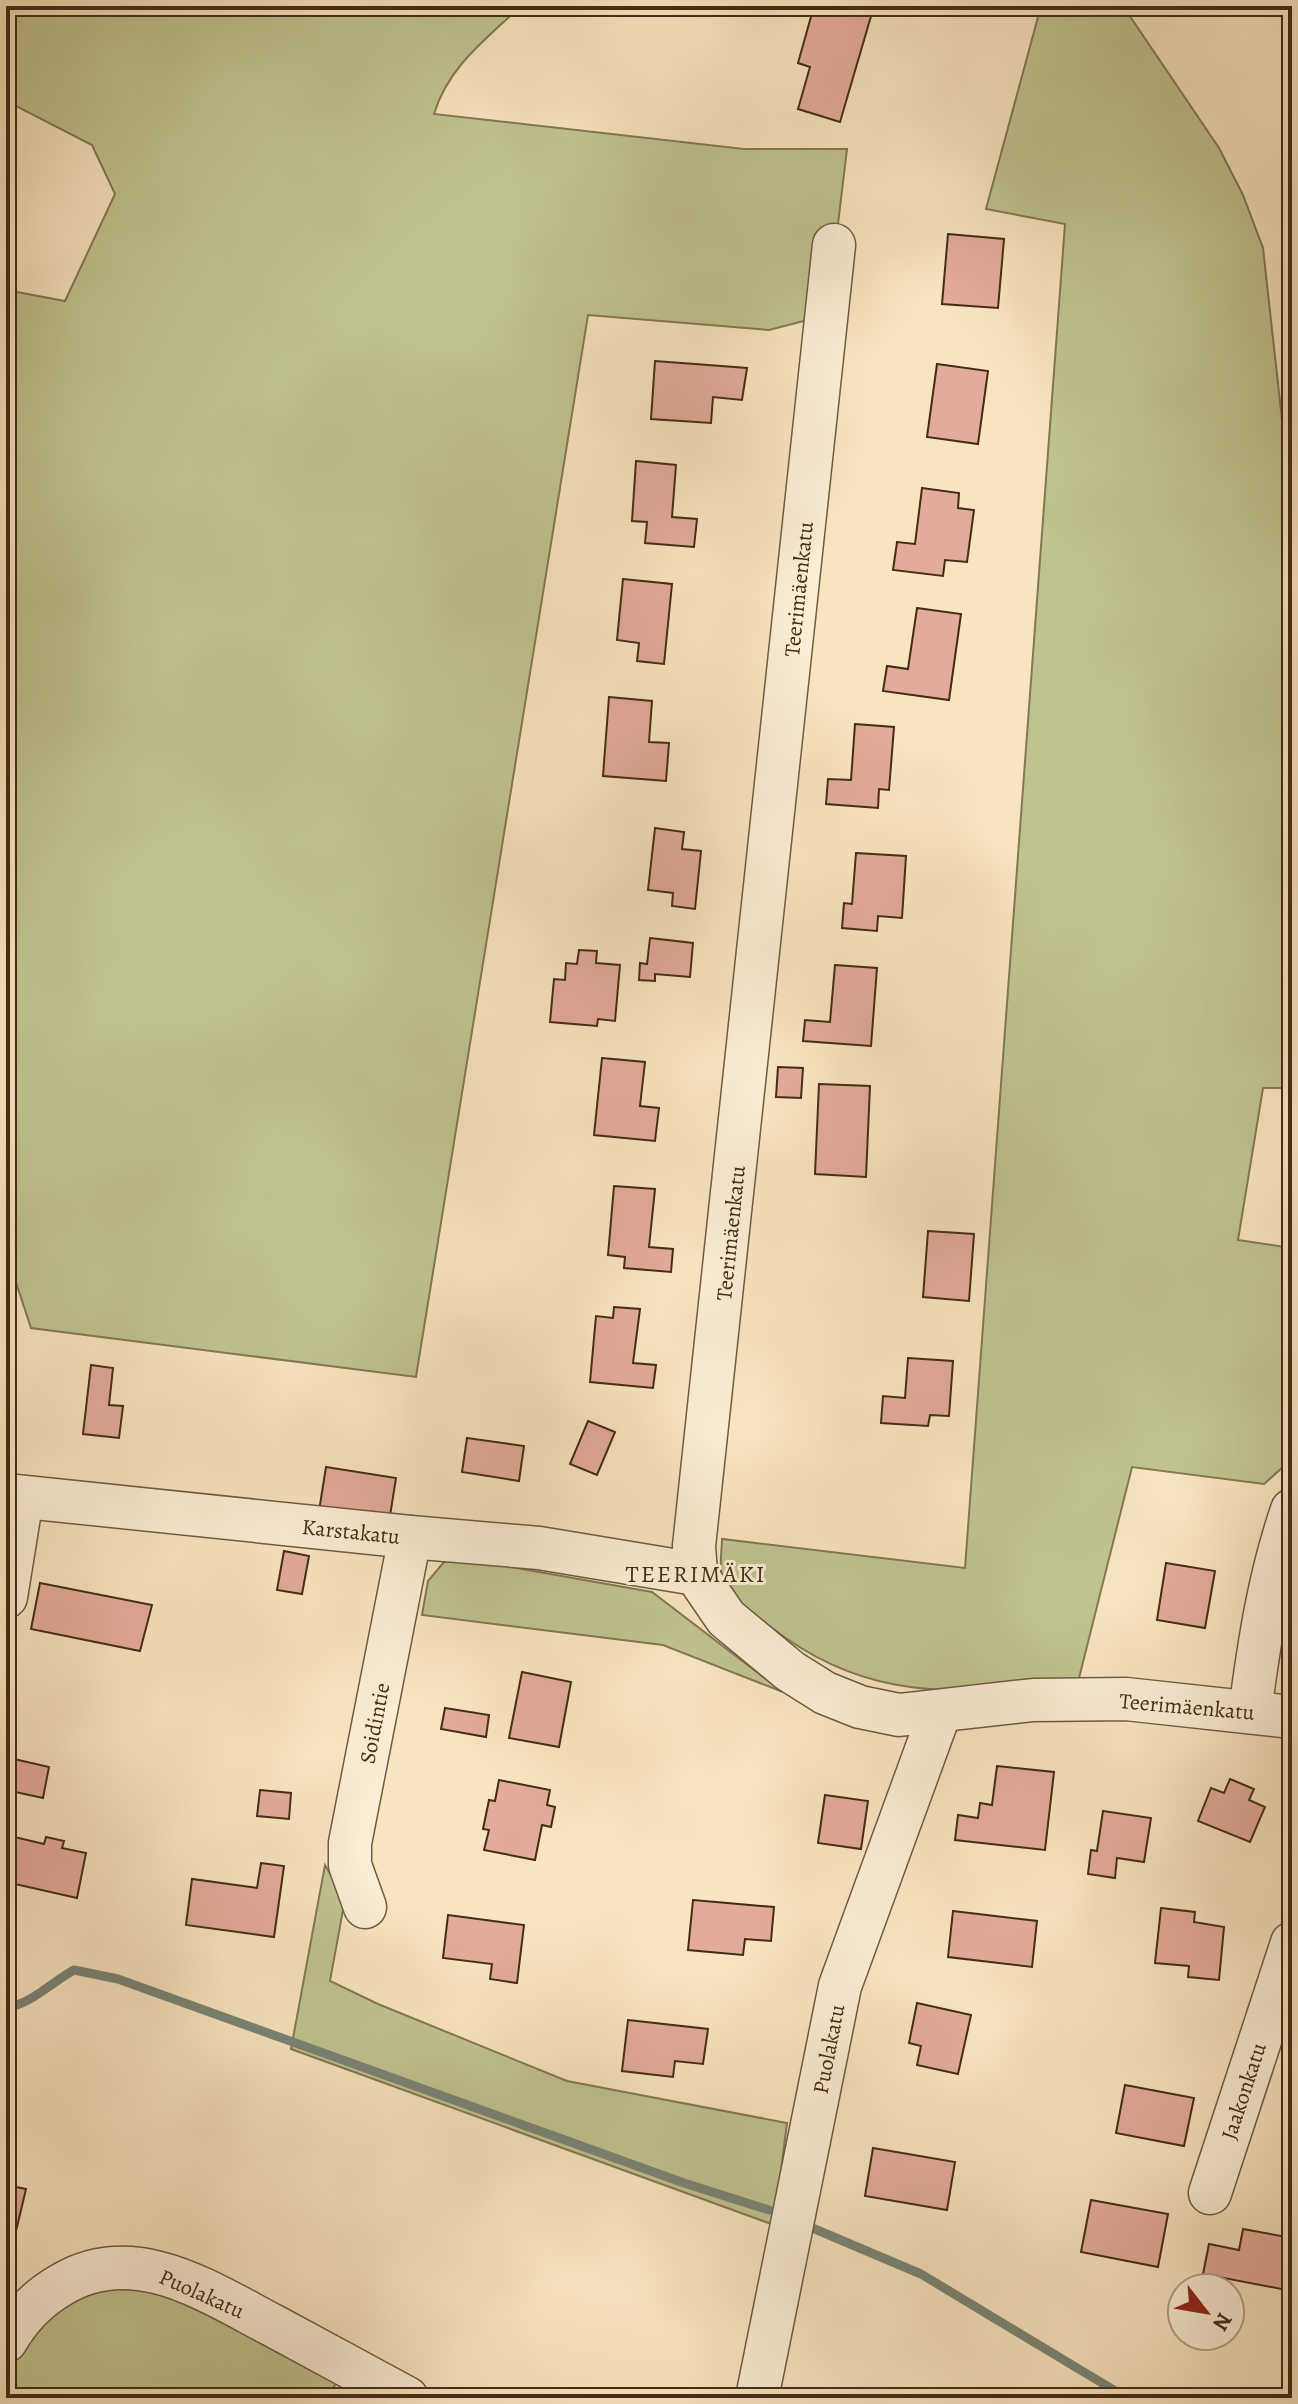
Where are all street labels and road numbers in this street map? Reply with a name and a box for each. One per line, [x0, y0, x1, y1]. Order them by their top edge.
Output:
street label: Teerimäenkatu [777, 520, 821, 658]
street label: Teerimäenkatu [709, 1164, 753, 1302]
street label: Karstakatu [300, 1512, 402, 1552]
street label: Soidintie [352, 1680, 398, 1766]
street label: Teerimäenkatu [1118, 1686, 1256, 1728]
street label: Puolakatu [806, 2002, 852, 2096]
street label: Jaakonkatu [1214, 2039, 1274, 2144]
street label: Puolakatu [154, 2262, 249, 2326]

